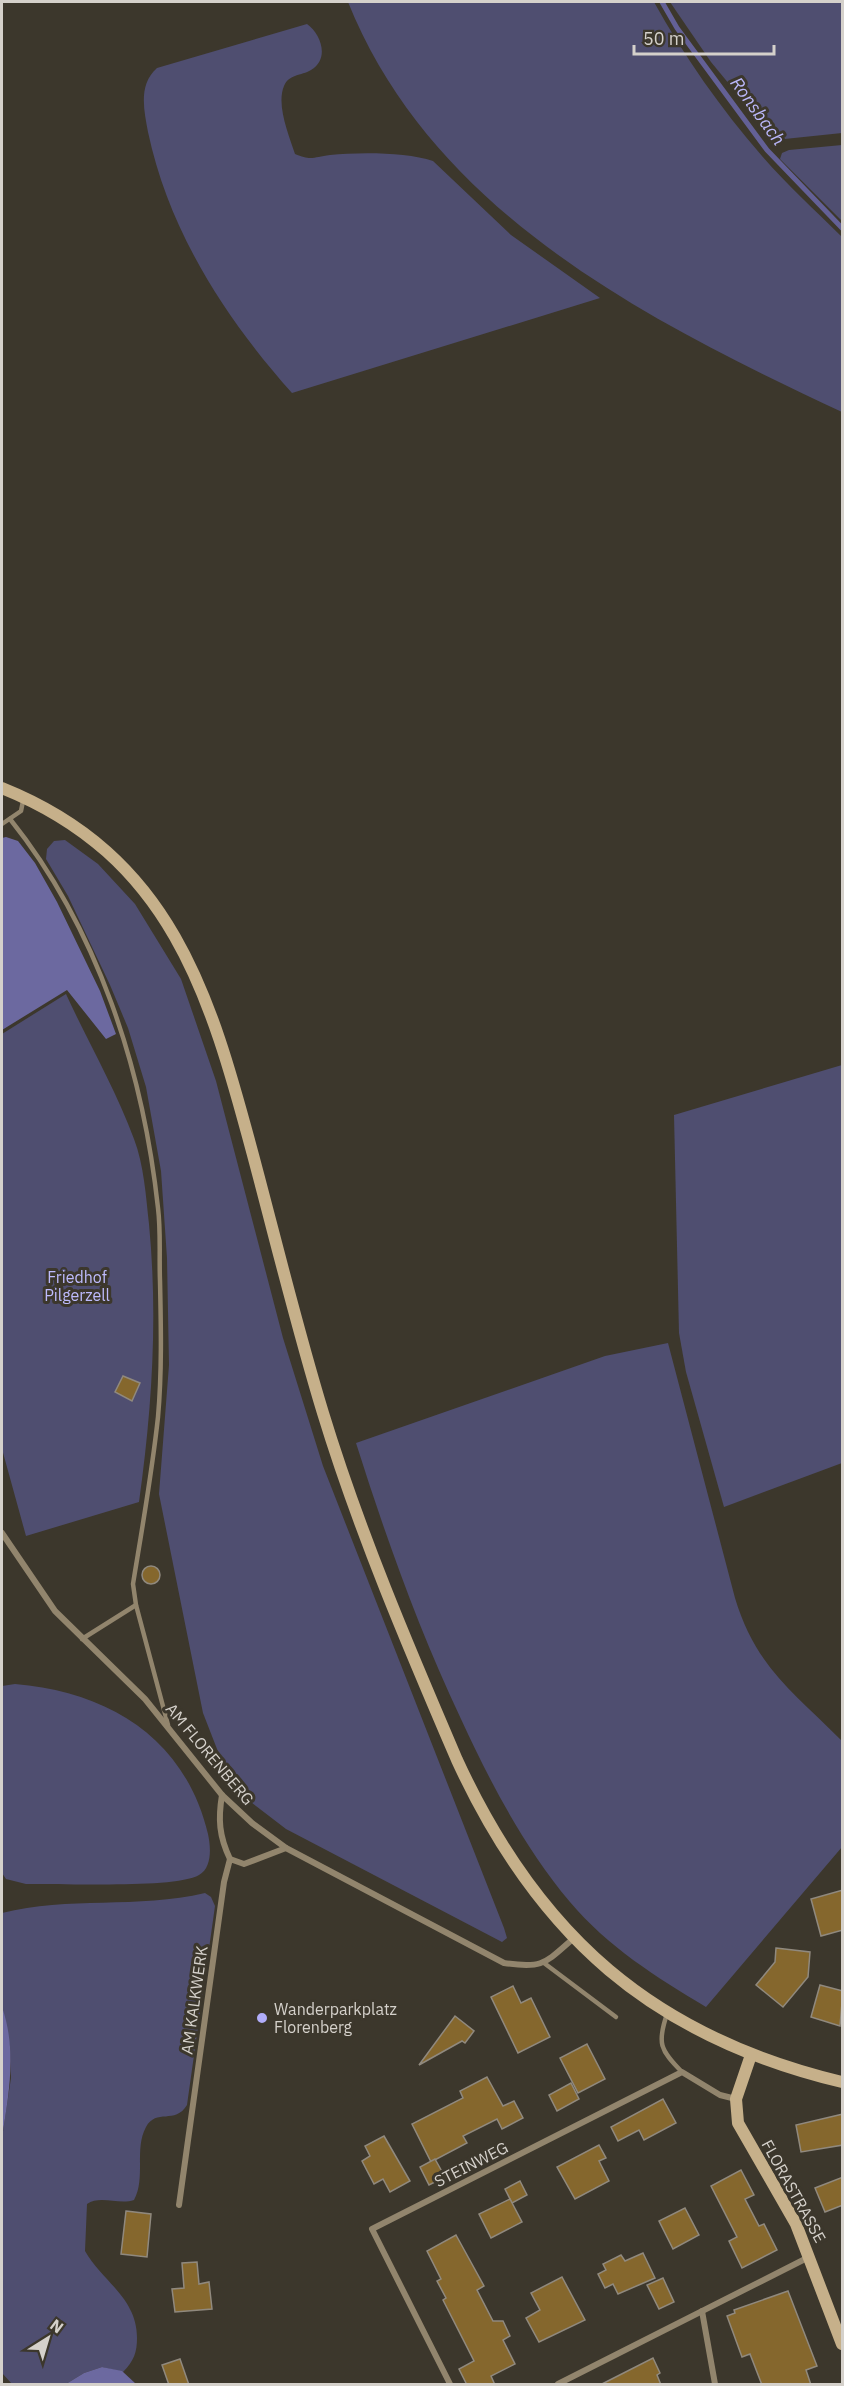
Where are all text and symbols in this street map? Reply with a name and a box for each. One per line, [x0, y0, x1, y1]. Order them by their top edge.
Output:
scale bar [634, 18, 774, 56]
text: 50 m [643, 27, 685, 50]
water label: Ronsbach [725, 72, 791, 150]
park label: Friedhof Pilgerzell [44, 1267, 110, 1305]
street label: AM FLORENBERG [162, 1699, 258, 1809]
street label: AM KALKWERK [176, 1944, 212, 2056]
place label: Wanderparkplatz Florenberg [274, 1999, 397, 2037]
marker: Wanderparkplatz Florenberg [255, 2011, 269, 2025]
street label: FLORASTRASSE [757, 2136, 831, 2246]
street label: STEINWEG [431, 2137, 511, 2191]
north arrow [18, 2308, 78, 2368]
text: N [46, 2315, 68, 2337]

